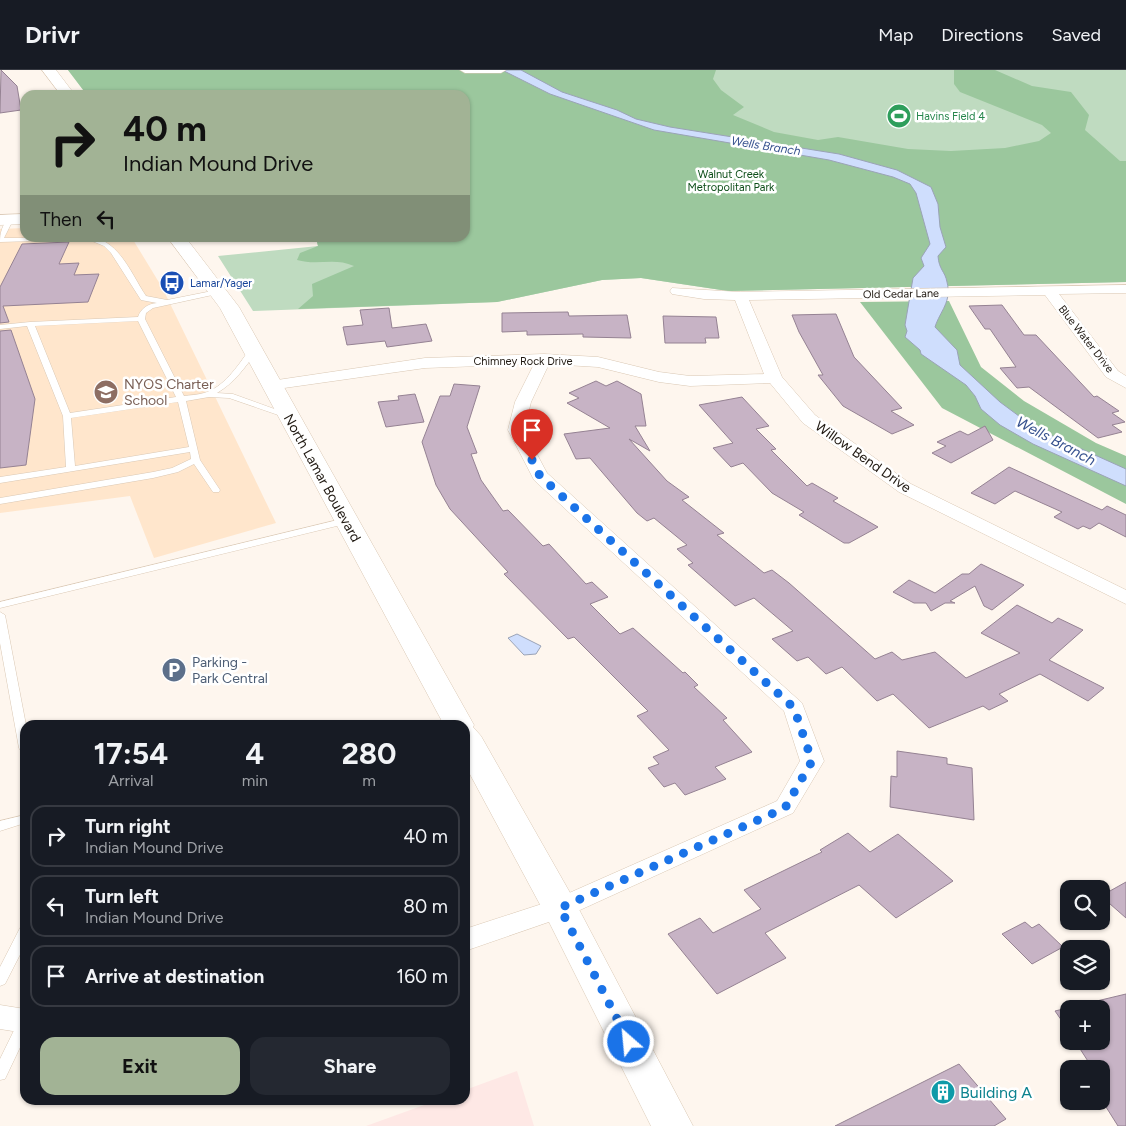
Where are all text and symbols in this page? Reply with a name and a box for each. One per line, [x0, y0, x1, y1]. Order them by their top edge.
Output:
text: Drivr [25, 20, 80, 49]
text: Map [878, 24, 913, 46]
text: Directions [941, 24, 1023, 46]
text: Saved [1051, 24, 1101, 46]
sports icon: Havins Field 4 [886, 103, 912, 129]
text: 40 m [123, 108, 207, 150]
icon: right [40, 110, 105, 175]
place label: Havins Field 4 [916, 110, 985, 123]
water label: Wells Branch [730, 134, 802, 158]
text: Indian Mound Drive [123, 150, 313, 177]
park label: Walnut Creek Metropolitan Park [688, 168, 775, 194]
icon: left [92, 205, 120, 233]
text: Then [40, 208, 82, 231]
bus stop icon: Lamar/Yager [159, 270, 185, 296]
place label: Lamar/Yager [190, 277, 252, 290]
street label: Old Cedar Lane [863, 287, 939, 301]
street label: Blue Water Drive [1056, 303, 1116, 375]
street label: Chimney Rock Drive [473, 355, 573, 368]
place label: NYOS Charter School [124, 376, 214, 409]
school or university icon: NYOS Charter School [93, 379, 119, 405]
pin [511, 409, 553, 460]
street label: North Lamar Boulevard [280, 411, 364, 545]
water label: Wells Branch [1013, 413, 1099, 469]
icon: arrive [518, 416, 546, 444]
street label: Willow Bend Drive [812, 418, 915, 497]
place label: Parking - Park Central [192, 654, 268, 687]
parking icon: Parking - Park Central [161, 657, 187, 683]
text: 17:54 [93, 735, 168, 772]
text: 4 [245, 735, 264, 772]
text: 280 [341, 735, 397, 772]
text: Arrival [108, 771, 153, 790]
text: min [242, 771, 268, 790]
text: m [362, 771, 376, 790]
text: Turn right [85, 815, 171, 838]
icon: right [42, 822, 70, 850]
text: 40 m [403, 825, 448, 848]
text: Indian Mound Drive [85, 838, 223, 857]
map controls [1060, 880, 1110, 1110]
button: search [1060, 880, 1110, 930]
text: Turn left [85, 885, 159, 908]
icon: left [42, 892, 70, 920]
text: 80 m [403, 895, 448, 918]
text: Indian Mound Drive [85, 908, 223, 927]
button: layers [1060, 940, 1110, 990]
icon: arrive [42, 962, 70, 990]
text: Arrive at destination [85, 965, 264, 988]
text: 160 m [396, 965, 448, 988]
button: + [1060, 1000, 1110, 1050]
position arrow [602, 1015, 654, 1067]
button: Exit [40, 1037, 240, 1095]
button: Share [250, 1037, 450, 1095]
button: − [1060, 1060, 1110, 1110]
building icon: Building A [930, 1079, 956, 1105]
place label: Building A [960, 1083, 1032, 1102]

